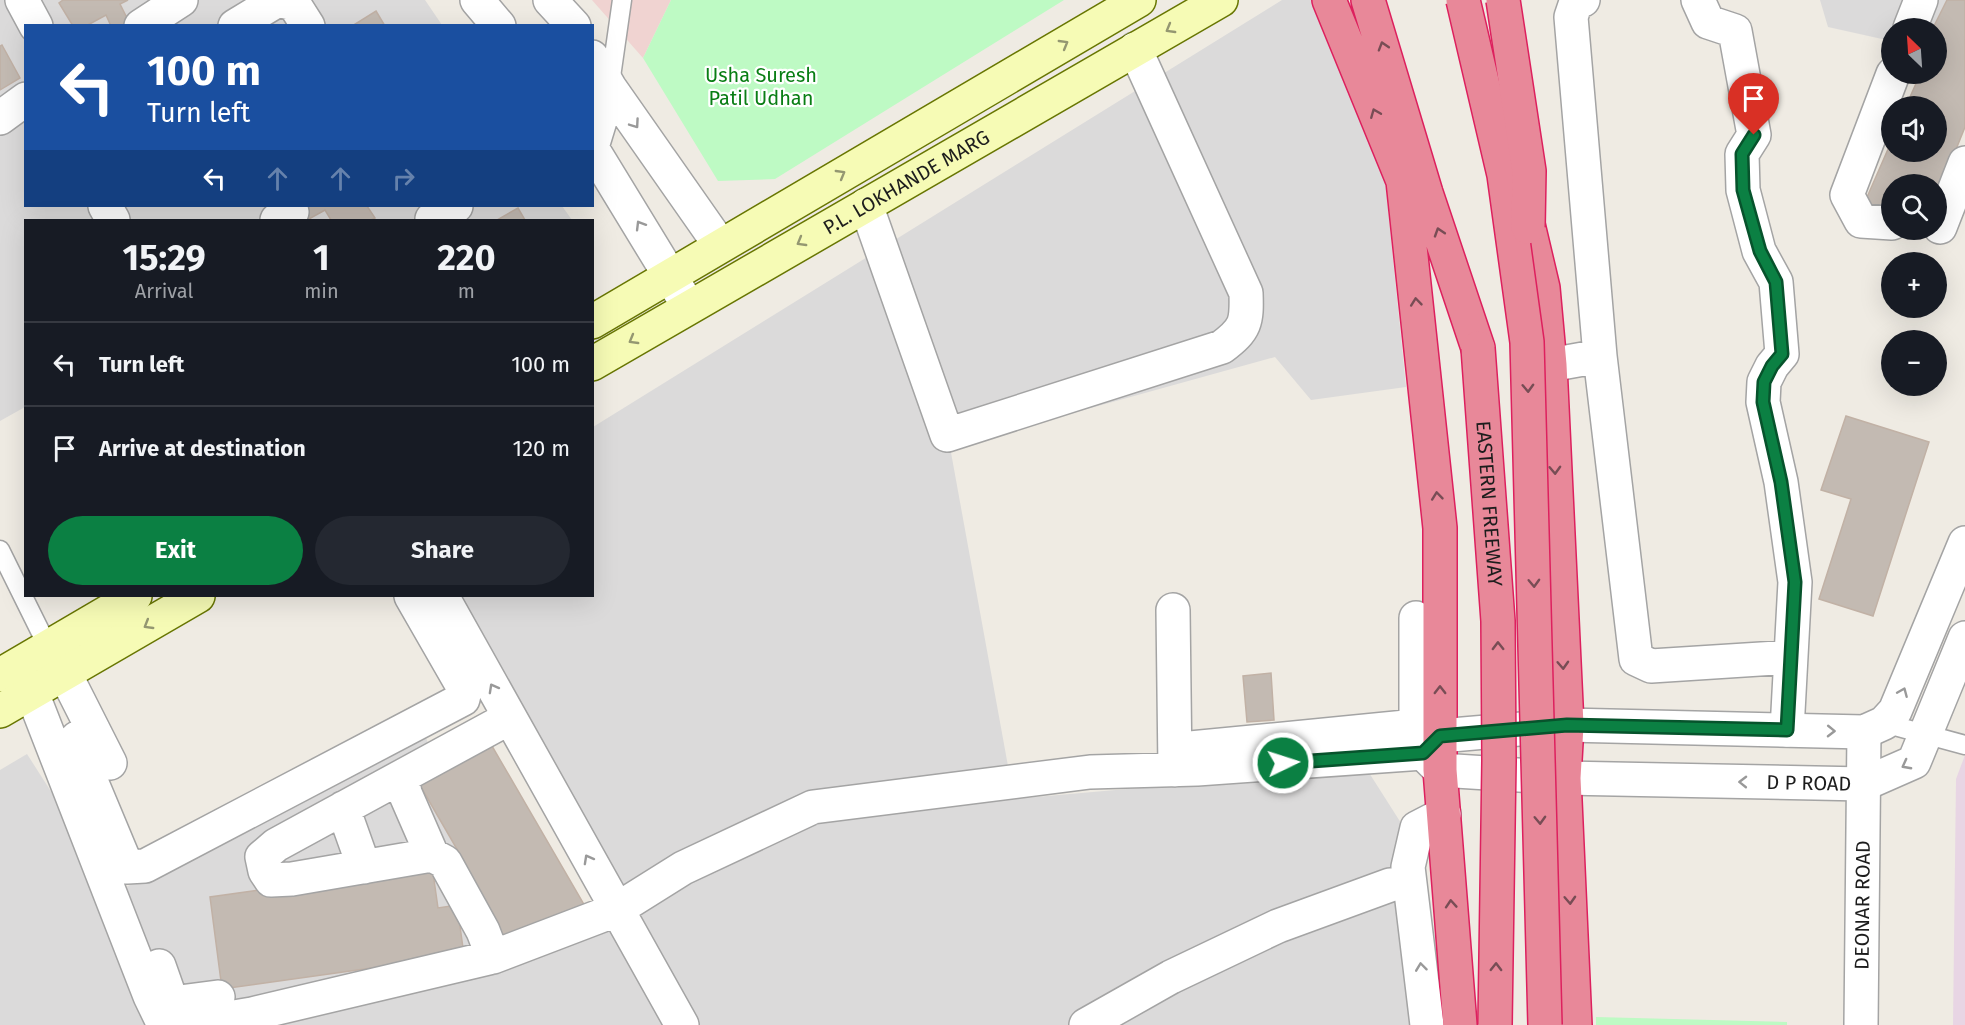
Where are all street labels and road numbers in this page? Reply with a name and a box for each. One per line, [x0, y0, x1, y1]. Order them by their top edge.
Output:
street label: P.L. LOKHANDE MARG [819, 125, 994, 240]
street label: EASTERN FREEWAY [1471, 420, 1507, 587]
street label: D P ROAD [1766, 770, 1852, 796]
street label: DEONAR ROAD [1850, 840, 1875, 970]

